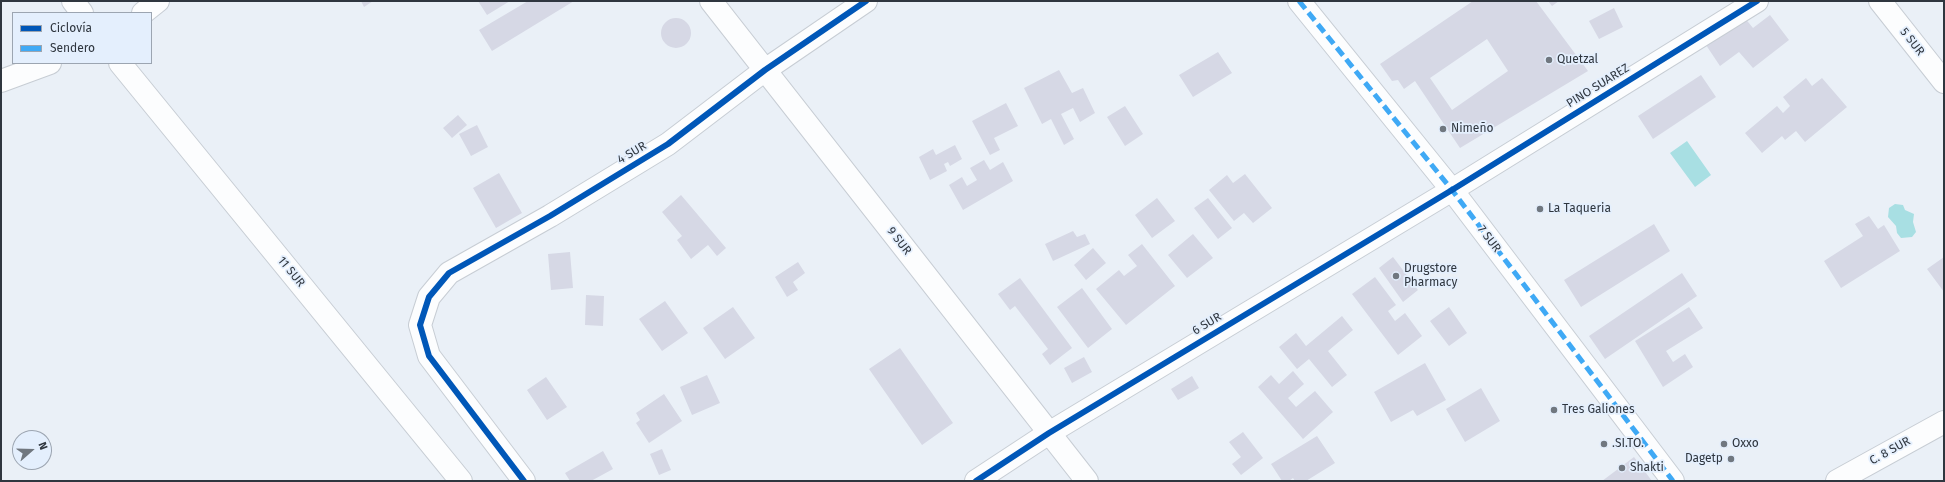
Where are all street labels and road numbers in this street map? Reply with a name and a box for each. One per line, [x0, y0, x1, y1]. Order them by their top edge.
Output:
street label: 5 SUR [1897, 25, 1927, 59]
street label: PINO SUAREZ [1564, 61, 1632, 111]
street label: 4 SUR [615, 139, 649, 167]
street label: 7 SUR [1474, 223, 1504, 255]
street label: 9 SUR [884, 224, 914, 258]
street label: 11 SUR [274, 254, 308, 290]
street label: 6 SUR [1190, 310, 1224, 338]
street label: C. 8 SUR [1867, 434, 1913, 468]

